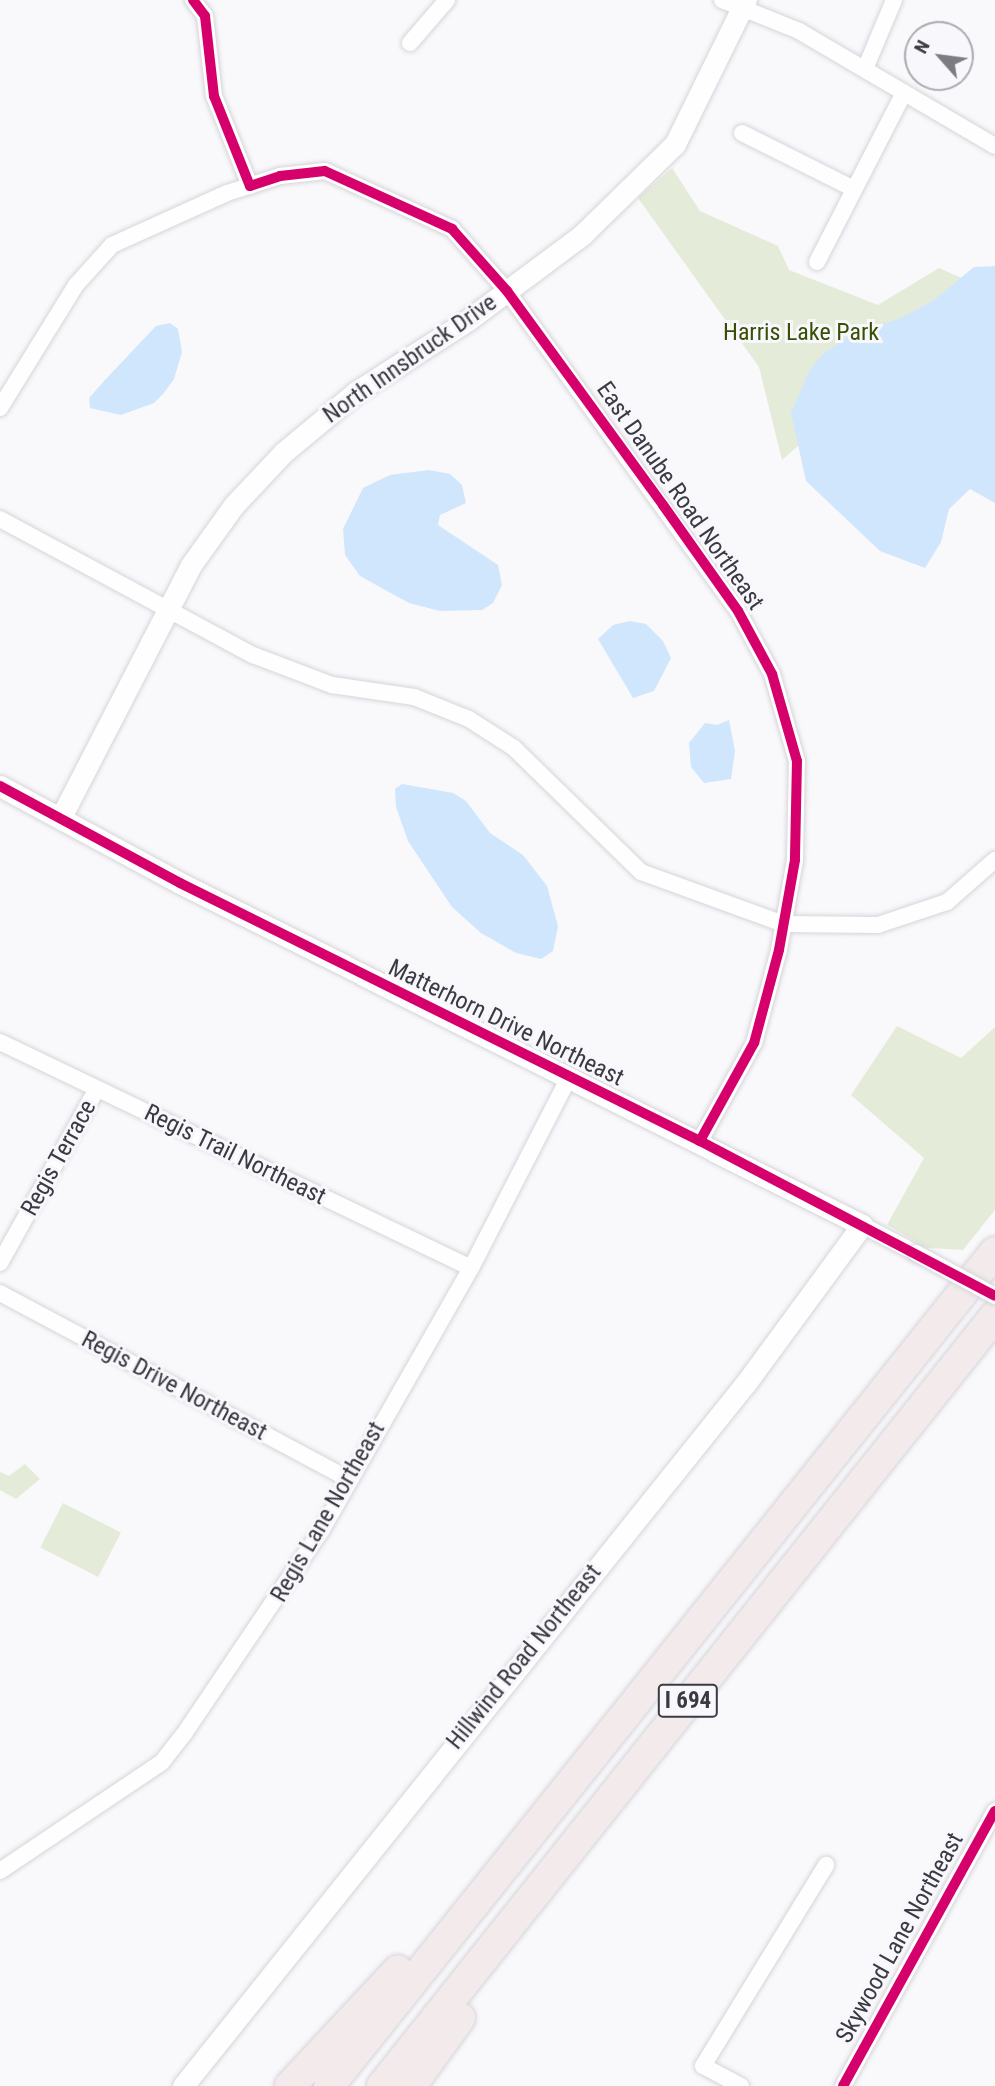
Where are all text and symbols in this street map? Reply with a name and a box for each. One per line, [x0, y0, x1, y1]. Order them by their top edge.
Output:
north arrow [904, 21, 974, 91]
text: N [909, 36, 935, 57]
street label: North Innsbruck Drive [318, 288, 502, 430]
park label: Harris Lake Park [723, 319, 879, 347]
street label: East Danube Road Northeast [590, 376, 770, 616]
street label: Matterhorn Drive Northeast [384, 953, 628, 1093]
street label: Regis Terrace [15, 1095, 103, 1221]
street label: Regis Trail Northeast [139, 1099, 331, 1211]
street label: Regis Drive Northeast [77, 1325, 271, 1447]
street label: Regis Lane Northeast [265, 1417, 391, 1607]
street label: Hillwind Road Northeast [441, 1559, 607, 1755]
road number: I 694 [656, 1682, 720, 1720]
street label: Skywood Lane Northeast [830, 1828, 970, 2048]

